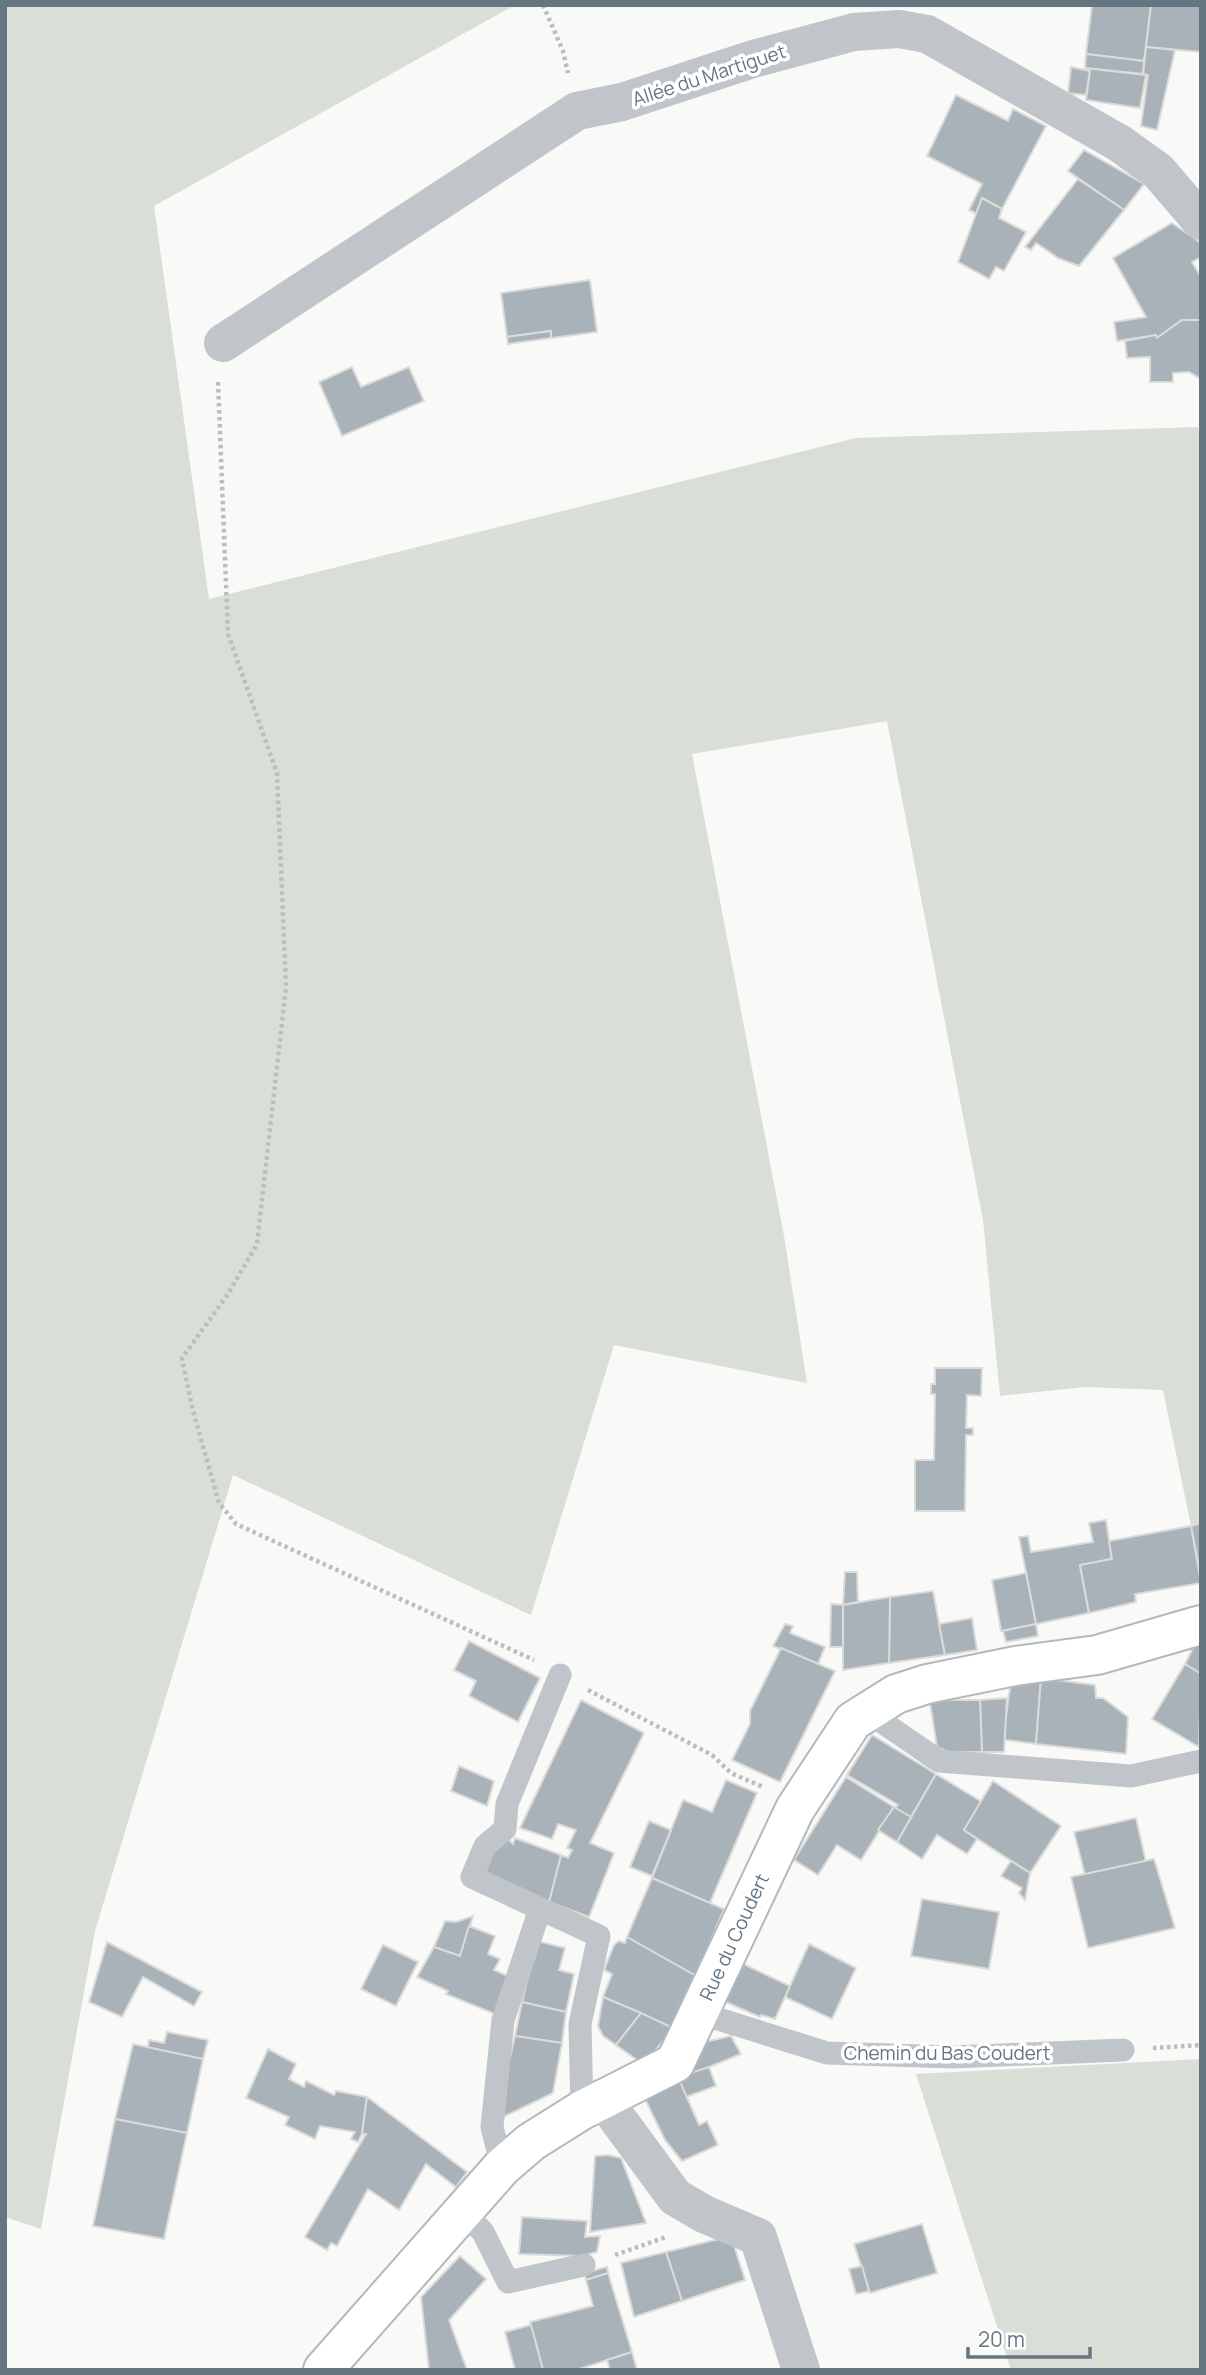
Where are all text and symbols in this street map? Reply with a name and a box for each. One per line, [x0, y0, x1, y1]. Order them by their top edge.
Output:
street label: Allée du Martiguet [629, 38, 789, 112]
street label: Rue du Coudert [693, 1869, 775, 2005]
street label: Chemin du Bas Coudert [844, 2040, 1050, 2066]
scale bar [968, 2316, 1090, 2360]
text: 20 m [978, 2325, 1025, 2353]

